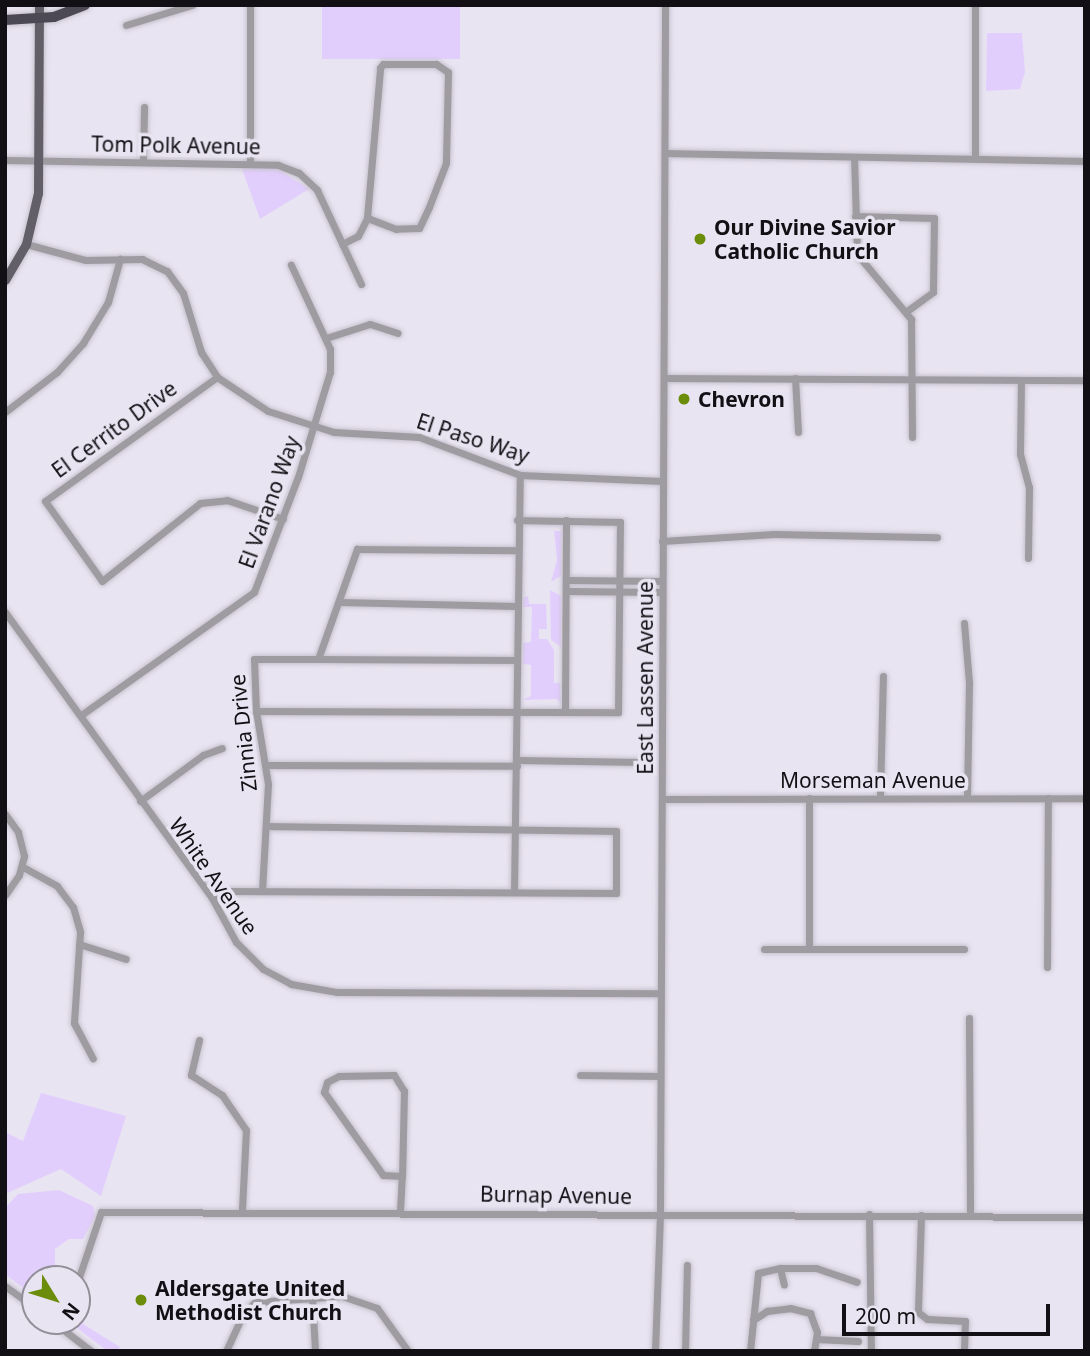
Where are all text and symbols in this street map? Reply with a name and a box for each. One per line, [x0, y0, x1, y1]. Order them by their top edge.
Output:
street label: Tom Polk Avenue [91, 131, 261, 159]
place label: Our Divine Savior Catholic Church [714, 214, 896, 264]
marker: Our Divine Savior Catholic Church [692, 231, 708, 247]
street label: El Cerrito Drive [47, 375, 181, 483]
place label: Chevron [698, 386, 785, 412]
marker: Chevron [676, 391, 692, 407]
street label: El Paso Way [414, 408, 532, 468]
street label: El Varano Way [233, 432, 305, 572]
street label: East Lassen Avenue [632, 581, 658, 775]
street label: Zinnia Drive [224, 673, 262, 793]
street label: Morseman Avenue [780, 767, 966, 793]
street label: White Avenue [165, 813, 263, 939]
street label: Burnap Avenue [480, 1181, 632, 1209]
north arrow [21, 1265, 91, 1335]
place label: Aldersgate United Methodist Church [155, 1275, 345, 1325]
scale bar [845, 1290, 1053, 1334]
marker: Aldersgate United Methodist Church [133, 1292, 149, 1308]
text: N [56, 1298, 86, 1326]
text: 200 m [855, 1302, 916, 1330]

